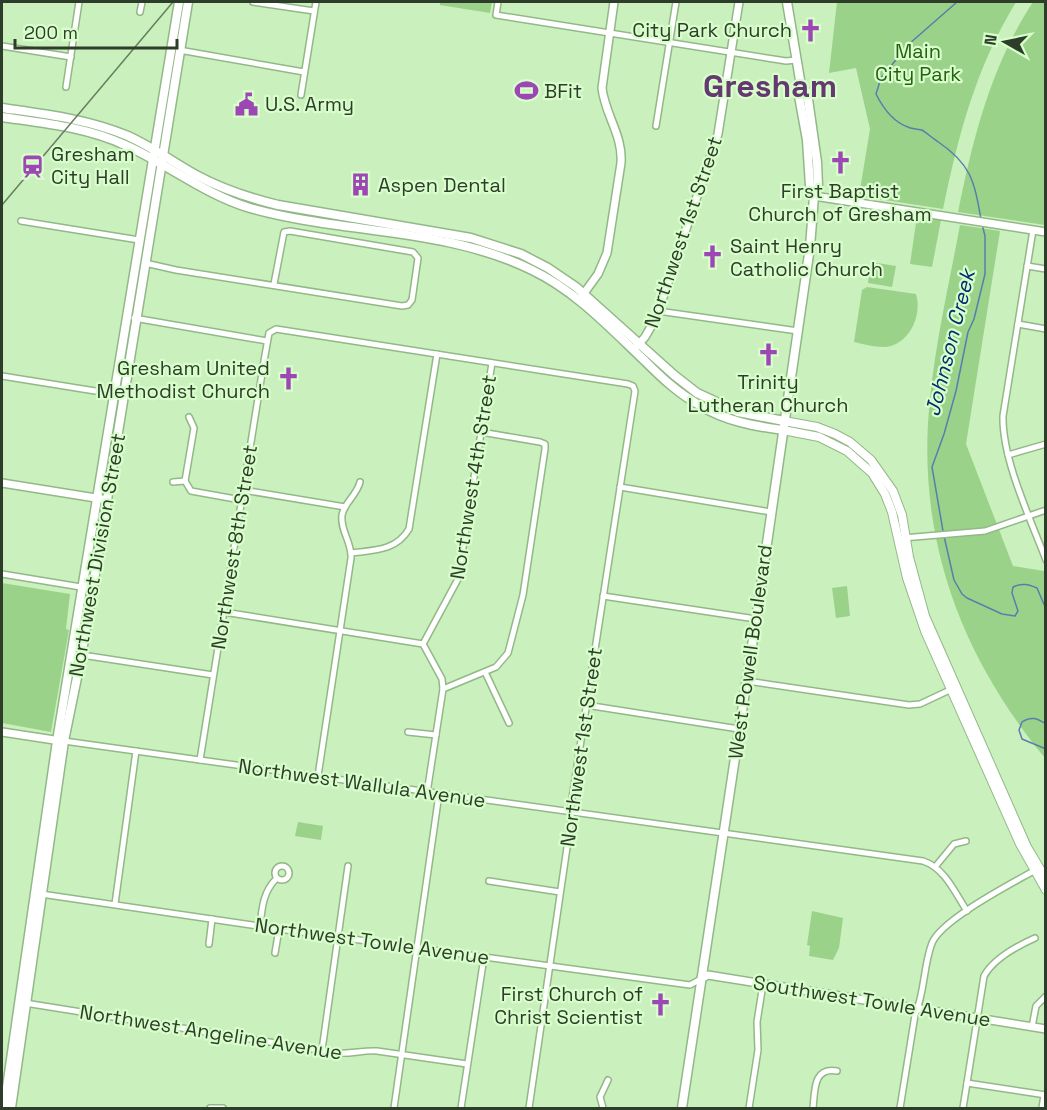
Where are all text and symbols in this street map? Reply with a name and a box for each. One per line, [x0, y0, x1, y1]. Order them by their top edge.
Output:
scale bar [15, 12, 177, 50]
north arrow [975, 12, 1035, 72]
place label: City Park Church [632, 17, 792, 43]
church icon: City Park Church [797, 17, 823, 43]
text: 200 m [24, 21, 78, 44]
text: N [979, 33, 1002, 47]
park label: Main City Park [875, 38, 961, 87]
district label: Gresham [703, 66, 837, 106]
sports icon: BFit [513, 78, 539, 104]
place label: BFit [544, 78, 582, 104]
public building icon: U.S. Army [234, 91, 260, 117]
place label: U.S. Army [265, 91, 354, 117]
street label: Northwest 1st Street [638, 133, 728, 331]
place label: Gresham City Hall [51, 141, 135, 190]
church icon: First Baptist Church of Gresham [827, 150, 853, 176]
station icon: Gresham City Hall [20, 153, 46, 179]
building icon: Aspen Dental [347, 172, 373, 198]
place label: Aspen Dental [378, 172, 506, 198]
place label: First Baptist Church of Gresham [748, 178, 932, 227]
place label: Saint Henry Catholic Church [730, 233, 883, 282]
church icon: Saint Henry Catholic Church [699, 244, 725, 270]
water label: Johnson Creek [918, 264, 981, 419]
church icon: Trinity Lutheran Church [755, 341, 781, 367]
place label: Gresham United Methodist Church [96, 355, 270, 404]
church icon: Gresham United Methodist Church [275, 366, 301, 392]
place label: Trinity Lutheran Church [687, 369, 849, 418]
street label: Northwest 4th Street [444, 373, 502, 581]
street label: Northwest Division Street [63, 431, 131, 679]
street label: Northwest 8th Street [205, 443, 263, 651]
street label: West Powell Boulevard [722, 543, 778, 761]
street label: Northwest 1st Street [554, 646, 608, 848]
street label: Northwest Wallula Avenue [237, 753, 487, 813]
street label: Northwest Towle Avenue [253, 912, 491, 970]
street label: Southwest Towle Avenue [751, 969, 993, 1033]
place label: First Church of Christ Scientist [494, 981, 643, 1030]
church icon: First Church of Christ Scientist [648, 992, 674, 1018]
street label: Northwest Angeline Avenue [78, 998, 344, 1066]

